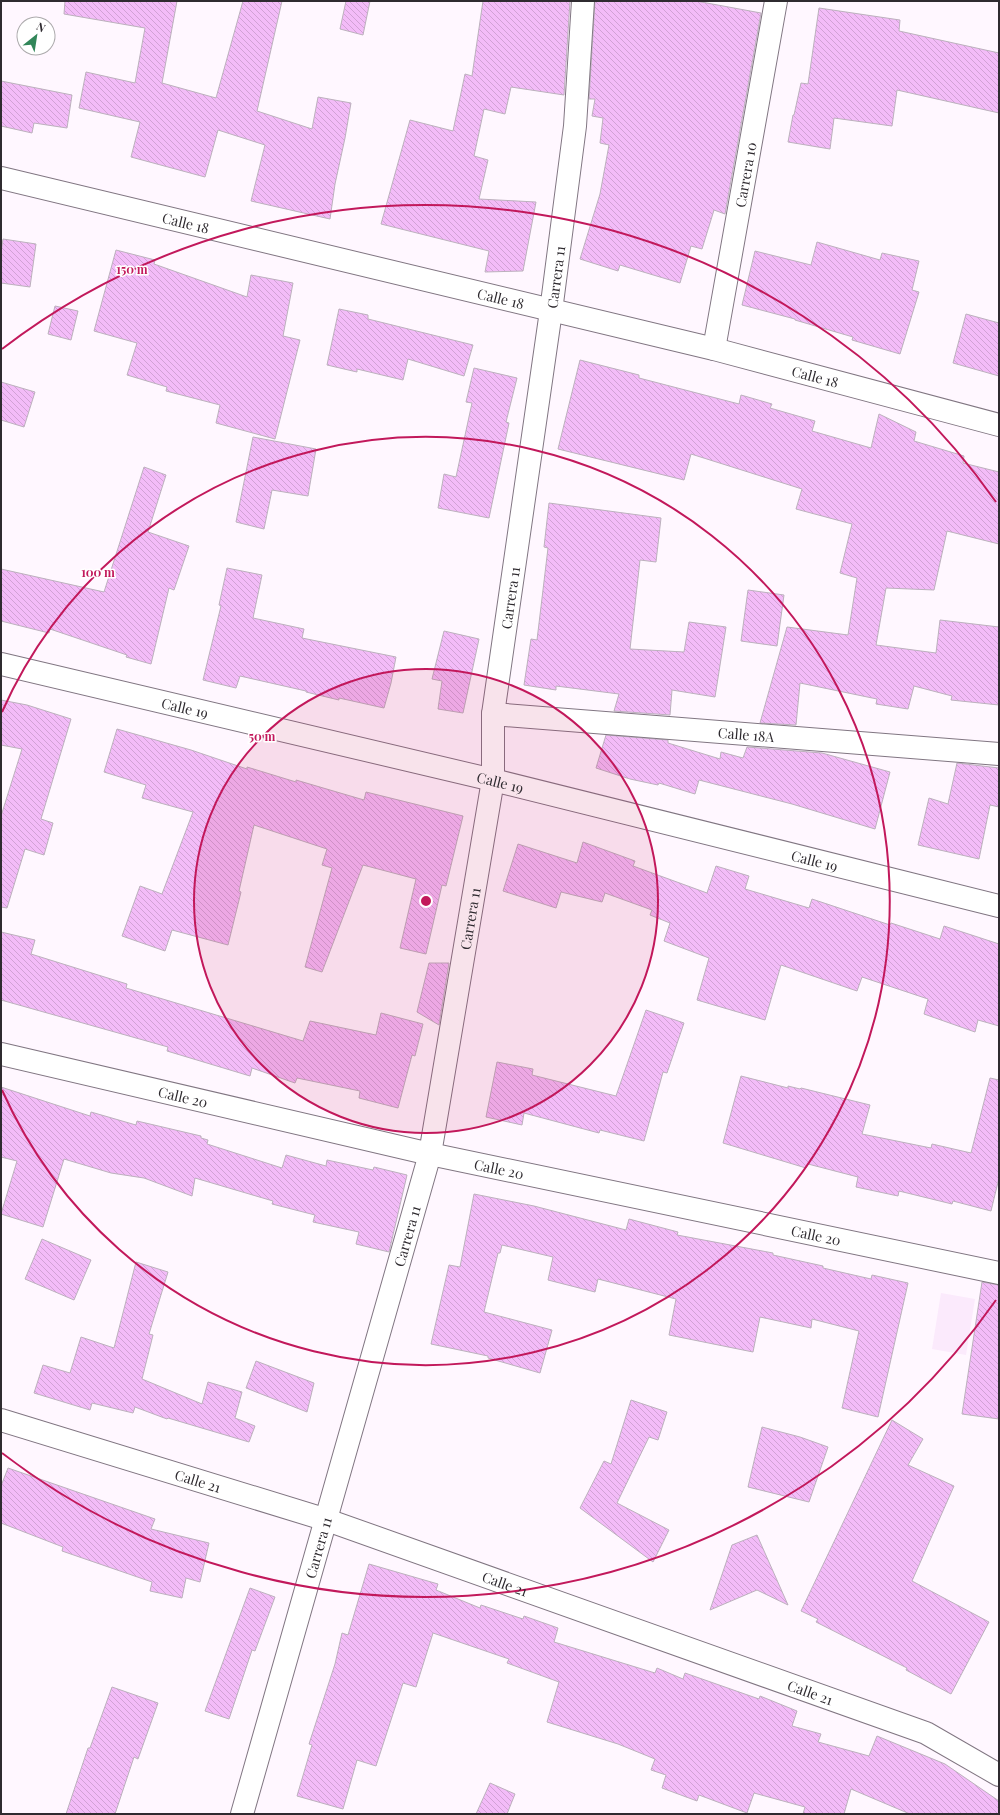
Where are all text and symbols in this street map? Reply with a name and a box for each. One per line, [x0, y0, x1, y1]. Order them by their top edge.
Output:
north arrow [16, 16, 56, 56]
text: N [34, 18, 48, 35]
street label: Carrera 10 [730, 141, 760, 209]
street label: Calle 18 [160, 208, 211, 237]
street label: Carrera 11 [542, 245, 569, 309]
text: 150 m [116, 261, 148, 277]
street label: Calle 18 [475, 283, 526, 313]
street label: Calle 18 [790, 361, 841, 391]
text: 100 m [81, 564, 115, 580]
street label: Carrera 11 [496, 565, 524, 630]
street label: Calle 19 [160, 693, 210, 722]
street label: Calle 18A [717, 722, 775, 746]
text: 50 m [249, 728, 276, 744]
street label: Calle 19 [475, 767, 526, 797]
street label: Calle 19 [789, 845, 840, 875]
street label: Carrera 11 [455, 886, 484, 951]
centre of rings [419, 894, 433, 908]
street label: Calle 20 [156, 1081, 210, 1111]
street label: Calle 20 [472, 1154, 526, 1183]
street label: Carrera 11 [389, 1203, 424, 1269]
street label: Calle 20 [790, 1220, 843, 1249]
street label: Calle 21 [173, 1464, 223, 1496]
street label: Carrera 11 [300, 1515, 336, 1580]
street label: Calle 21 [480, 1566, 530, 1600]
street label: Calle 21 [785, 1675, 836, 1709]

